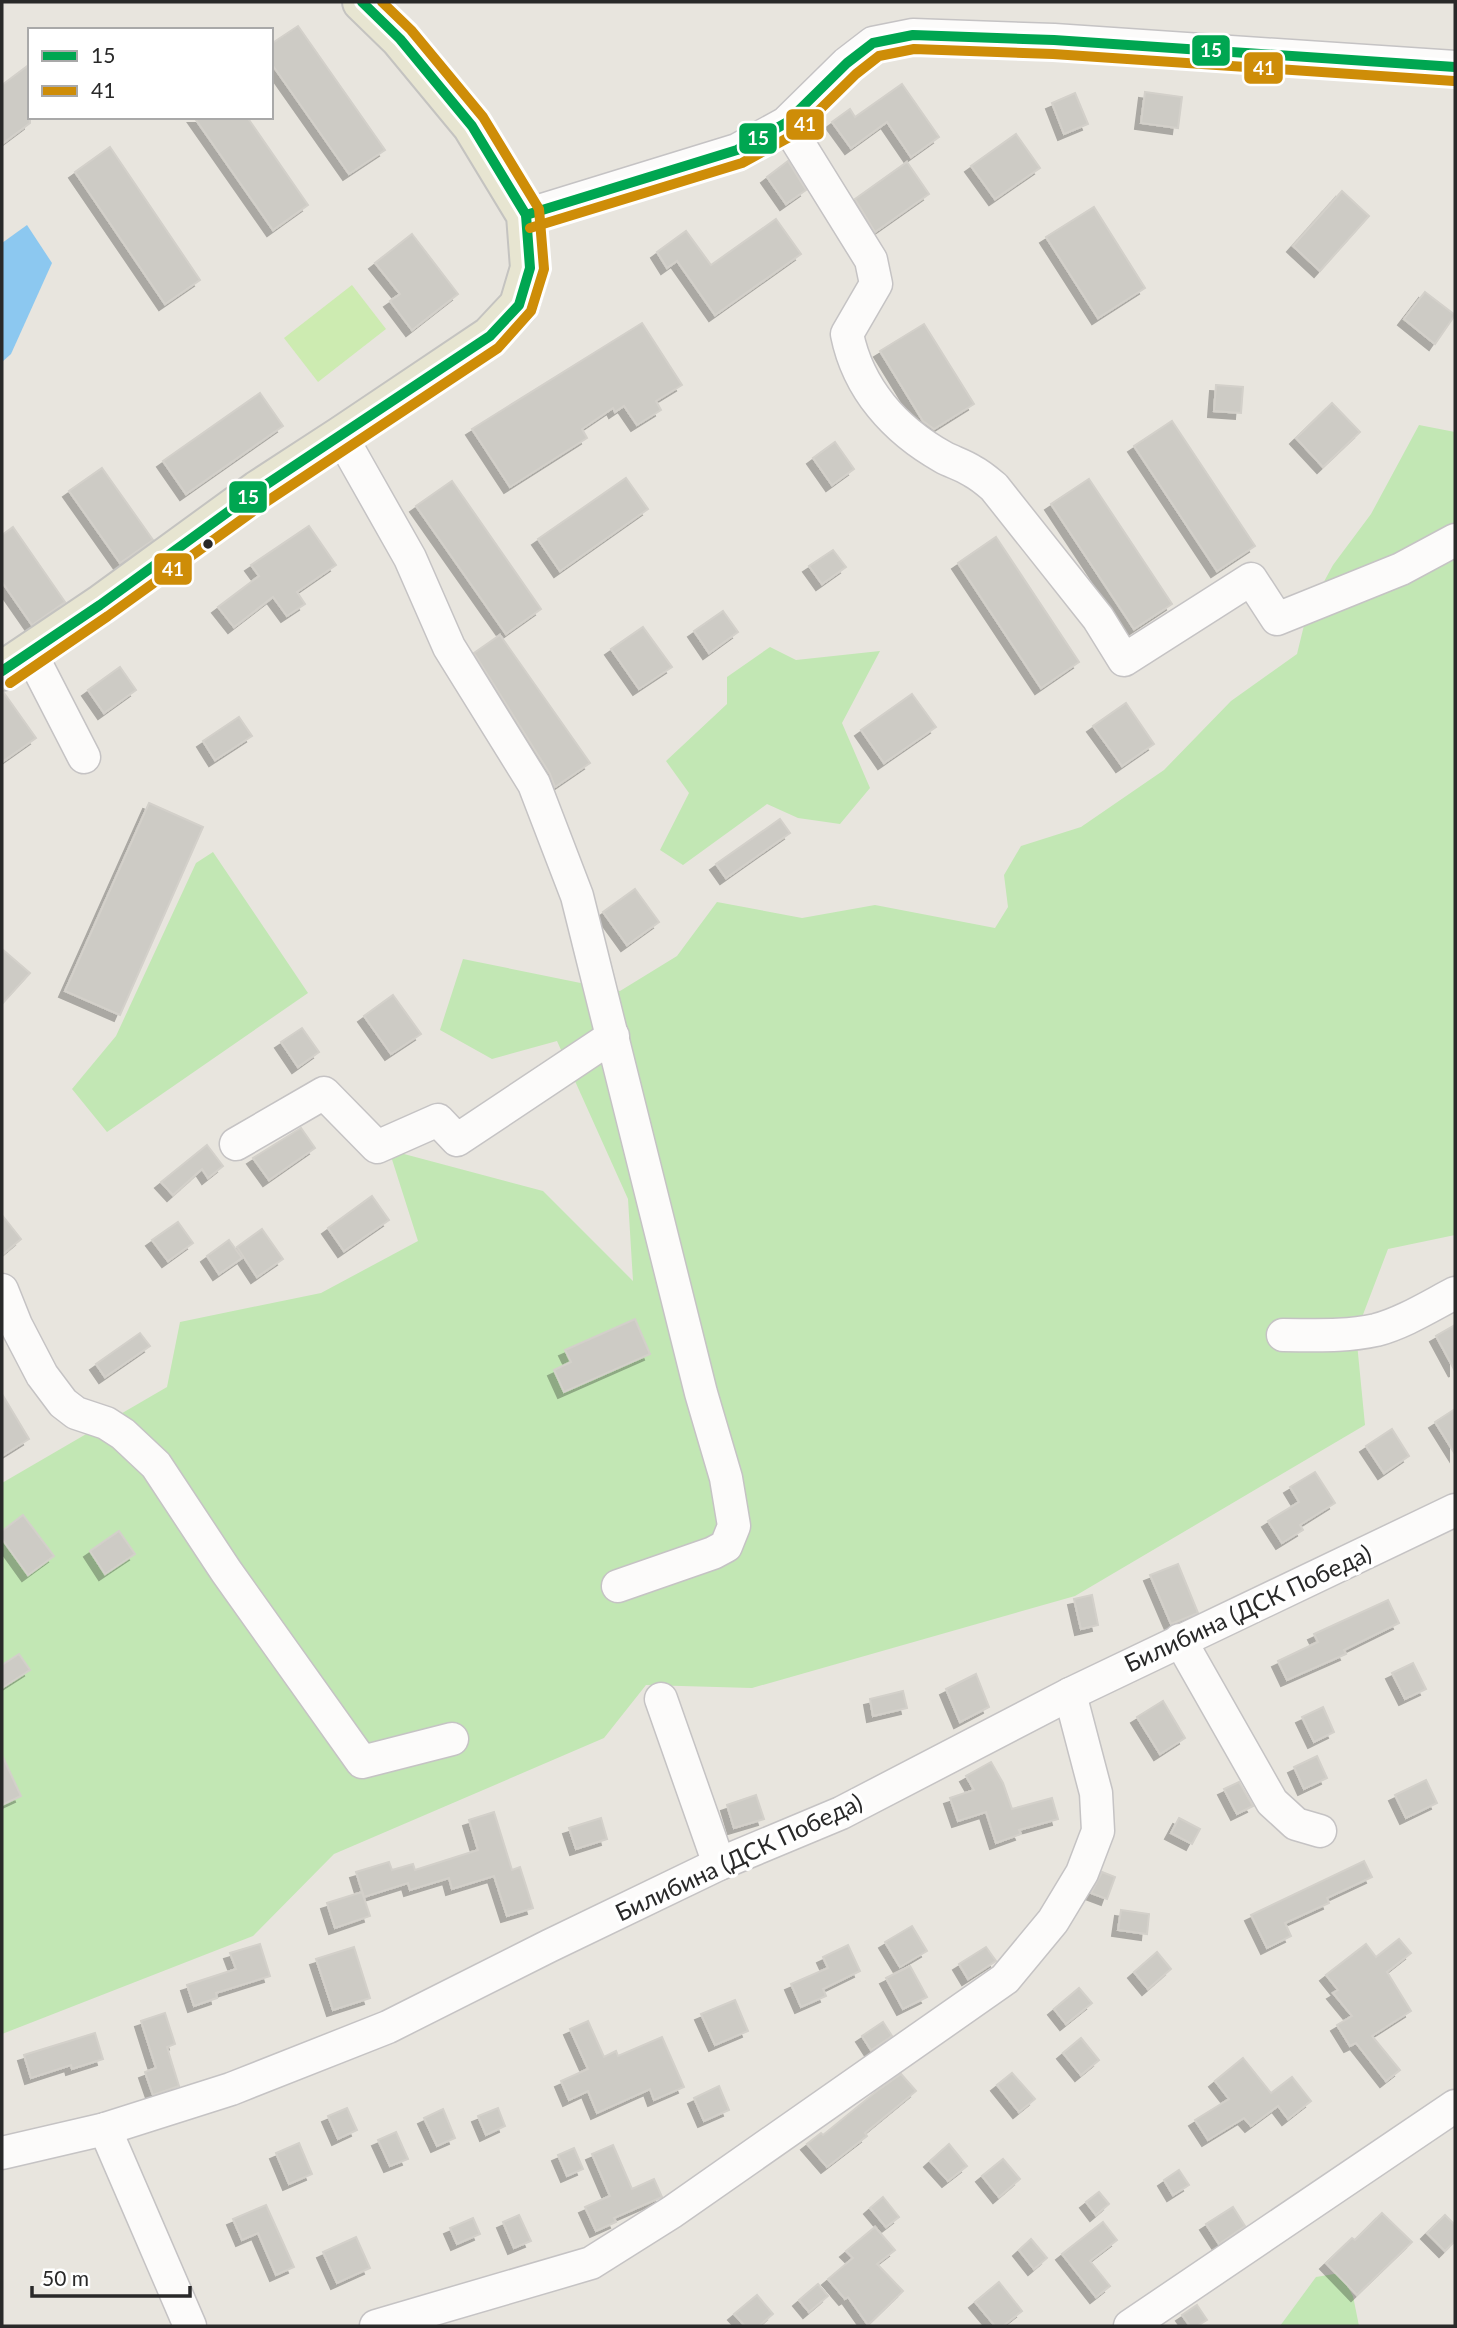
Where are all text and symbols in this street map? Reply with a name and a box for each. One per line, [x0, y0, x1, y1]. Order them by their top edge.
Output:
legend [28, 28, 273, 119]
line badge: 15 [1191, 34, 1231, 67]
text: 15 [1200, 38, 1222, 61]
text: 15 [91, 42, 115, 67]
line badge: 41 [1243, 51, 1284, 85]
text: 41 [1253, 56, 1275, 79]
text: 41 [91, 77, 115, 102]
line badge: 41 [785, 108, 825, 141]
text: 41 [794, 112, 816, 135]
line badge: 15 [738, 122, 778, 155]
text: 15 [747, 126, 769, 149]
line badge: 15 [228, 480, 268, 514]
text: 15 [237, 485, 259, 508]
unlabelled marker [201, 537, 215, 551]
line badge: 41 [153, 552, 193, 586]
text: 41 [162, 557, 184, 580]
street label: Билибина (ДСК Победа) [1119, 1538, 1375, 1678]
street label: Билибина (ДСК Победа) [610, 1787, 866, 1927]
scale bar [32, 2254, 189, 2298]
text: 50 m [42, 2265, 89, 2290]

